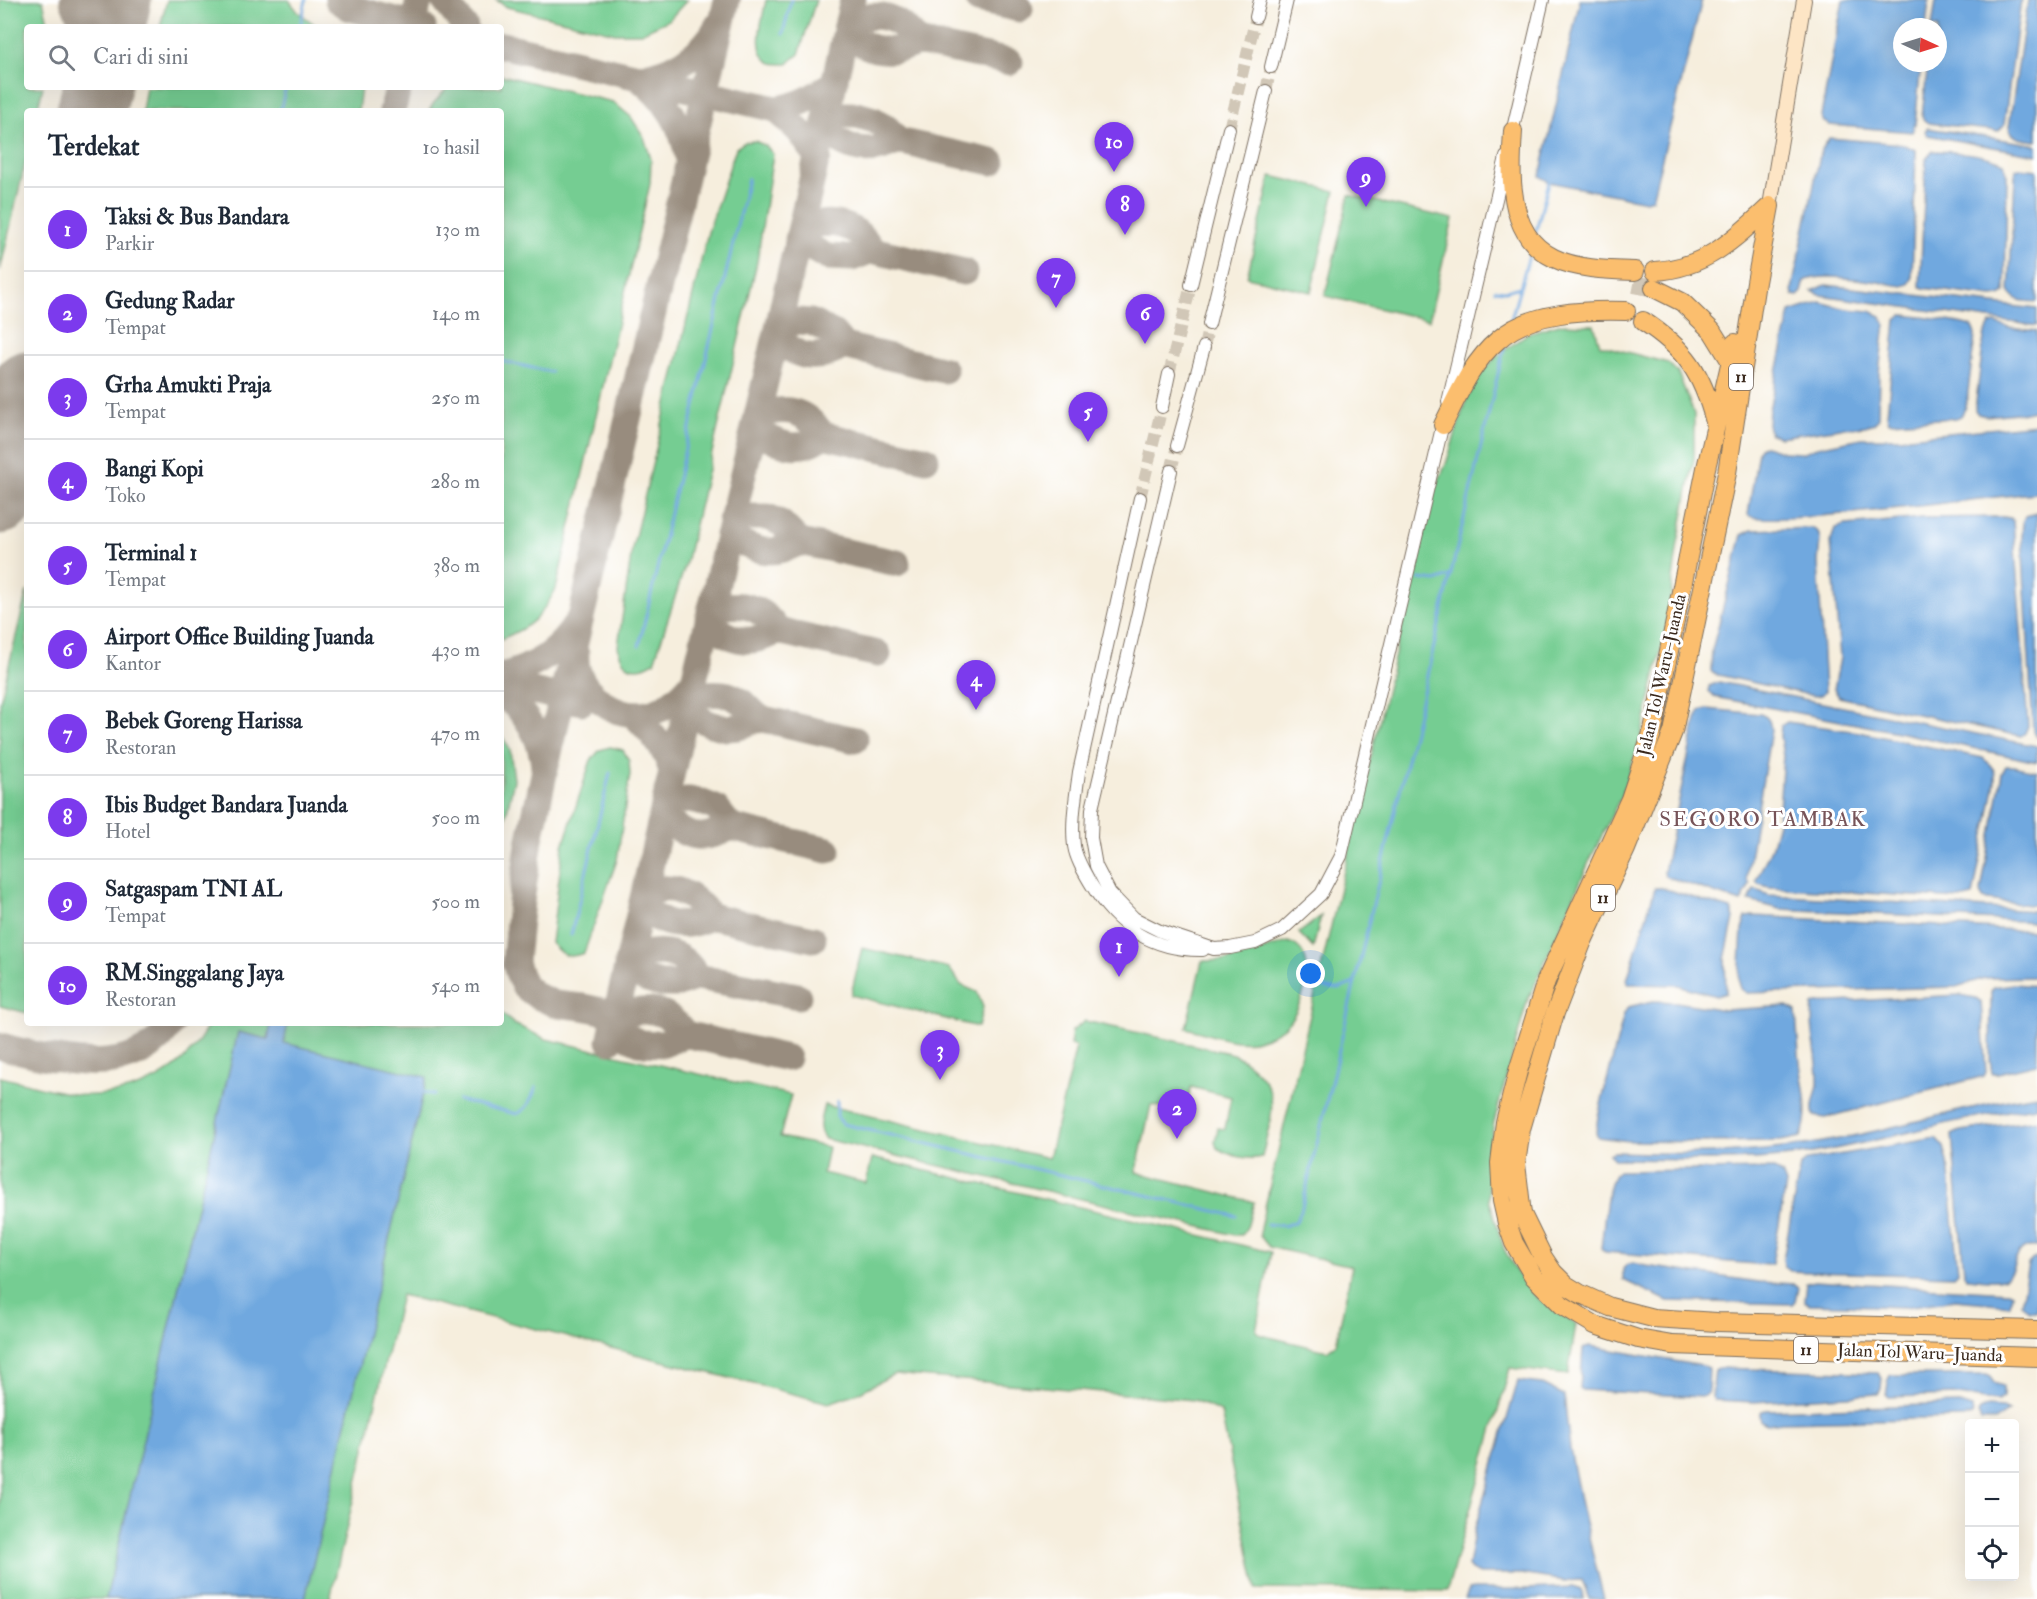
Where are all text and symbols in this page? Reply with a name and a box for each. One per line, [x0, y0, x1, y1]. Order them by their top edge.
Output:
north arrow [1893, 18, 1947, 72]
search box [24, 24, 504, 90]
icon: search [45, 41, 78, 74]
text: Cari di sini [93, 43, 189, 71]
pin: 10 [1094, 122, 1134, 172]
text: Terdekat [48, 131, 139, 163]
text: 10 hasil [423, 135, 480, 160]
pin: 9 [1346, 158, 1386, 207]
pin: 8 [1106, 186, 1144, 235]
text: Taksi & Bus Bandara [105, 203, 289, 231]
text: 1 [64, 217, 71, 242]
text: 130 m [435, 217, 480, 242]
text: Parkir [105, 231, 154, 256]
pin: 7 [1036, 258, 1076, 308]
text: Gedung Radar [105, 287, 235, 315]
pin: 6 [1126, 294, 1164, 344]
text: 2 [62, 301, 73, 326]
text: 140 m [432, 301, 480, 326]
text: Tempat [105, 315, 166, 340]
road number: 11 [1729, 364, 1753, 390]
text: Grha Amukti Praja [105, 371, 271, 399]
text: 3 [64, 385, 71, 410]
text: 250 m [431, 385, 480, 410]
pin: 5 [1068, 392, 1108, 442]
text: Tempat [105, 399, 166, 424]
text: Bangi Kopi [105, 455, 204, 483]
text: 4 [62, 469, 73, 494]
text: 280 m [430, 469, 480, 494]
text: Toko [105, 483, 146, 508]
text: Terminal 1 [105, 539, 197, 567]
text: 5 [63, 553, 72, 578]
text: 380 m [433, 553, 480, 578]
text: Tempat [105, 567, 166, 592]
street label: Jalan Tol Waru–Juanda [1632, 591, 1692, 759]
text: Airport Office Building Juanda [105, 623, 374, 651]
text: 6 [62, 637, 73, 662]
text: 430 m [432, 637, 480, 662]
text: Kantor [105, 651, 161, 676]
pin: 4 [956, 660, 996, 710]
text: Bebek Goreng Harissa [105, 707, 302, 735]
text: 7 [63, 721, 72, 746]
text: 470 m [431, 721, 480, 746]
text: Restoran [105, 735, 176, 760]
text: Ibis Budget Bandara Juanda [105, 791, 348, 819]
text: 8 [63, 805, 72, 830]
text: 500 m [431, 805, 480, 830]
district label: SEGORO TAMBAK [1659, 806, 1867, 833]
text: Hotel [105, 819, 151, 844]
text: Satgaspam TNI AL [105, 875, 282, 903]
road number: 11 [1591, 885, 1615, 911]
text: 9 [62, 889, 73, 914]
text: 500 m [431, 889, 480, 914]
text: Tempat [105, 903, 166, 928]
pin: 1 [1100, 928, 1138, 977]
text: RM.Singgalang Jaya [105, 959, 284, 987]
your location [1296, 959, 1325, 988]
text: 10 [59, 973, 76, 998]
text: 540 m [431, 973, 480, 998]
text: Restoran [105, 987, 176, 1012]
pin: 3 [920, 1030, 960, 1080]
pin: 2 [1158, 1090, 1196, 1139]
road number: 11 [1794, 1337, 1818, 1363]
street label: Jalan Tol Waru–Juanda [1836, 1339, 2004, 1367]
map controls [1965, 1419, 2019, 1581]
button: + [1965, 1419, 2019, 1473]
button: − [1965, 1473, 2019, 1527]
button: locate [1965, 1527, 2019, 1581]

